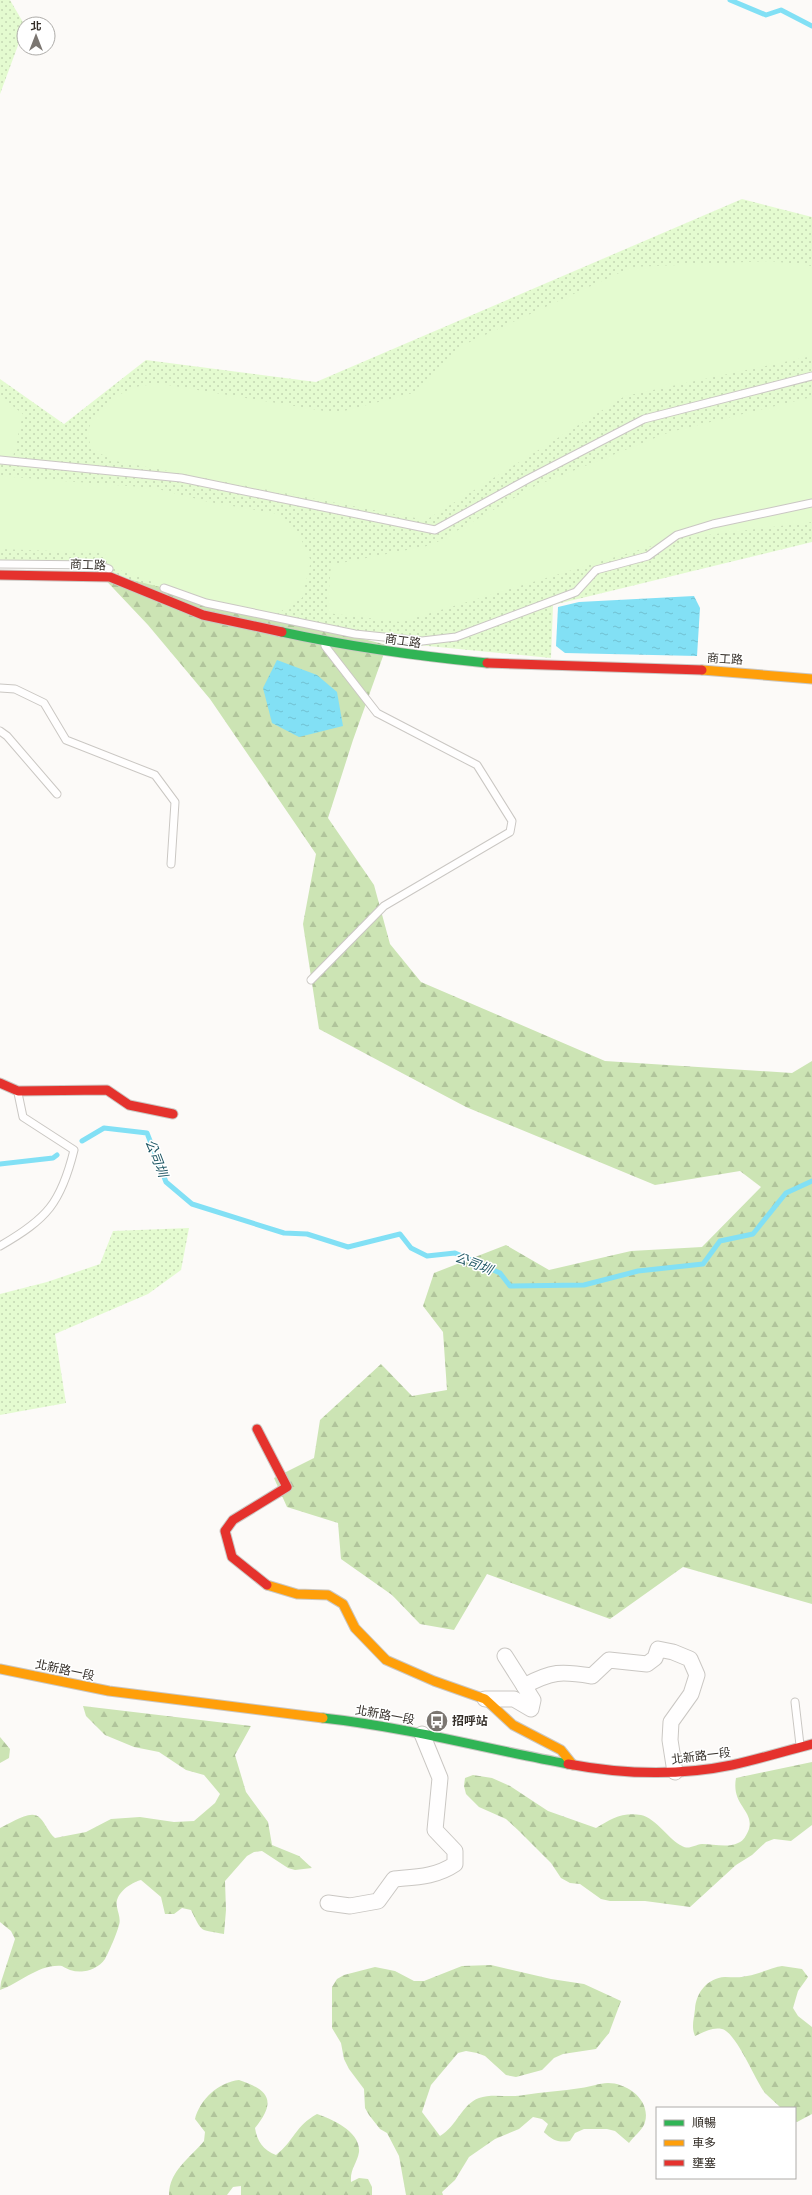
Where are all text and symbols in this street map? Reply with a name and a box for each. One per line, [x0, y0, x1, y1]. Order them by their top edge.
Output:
north arrow [16, 16, 56, 56]
text: 北 [31, 19, 42, 32]
street label: 商工路 [70, 556, 106, 572]
street label: 商工路 [384, 631, 422, 649]
street label: 商工路 [707, 650, 743, 666]
water label: 公司圳 [143, 1137, 172, 1181]
water label: 公司圳 [453, 1249, 497, 1278]
street label: 北新路一段 [34, 1656, 96, 1682]
street label: 北新路一段 [354, 1702, 416, 1726]
bus stop icon: 招呼站 [424, 1708, 450, 1734]
place label: 招呼站 [452, 1713, 488, 1727]
street label: 北新路一段 [670, 1744, 732, 1766]
legend [656, 2107, 796, 2179]
text: 順暢 [692, 2115, 716, 2129]
text: 車多 [692, 2135, 716, 2149]
text: 壅塞 [692, 2155, 716, 2169]

